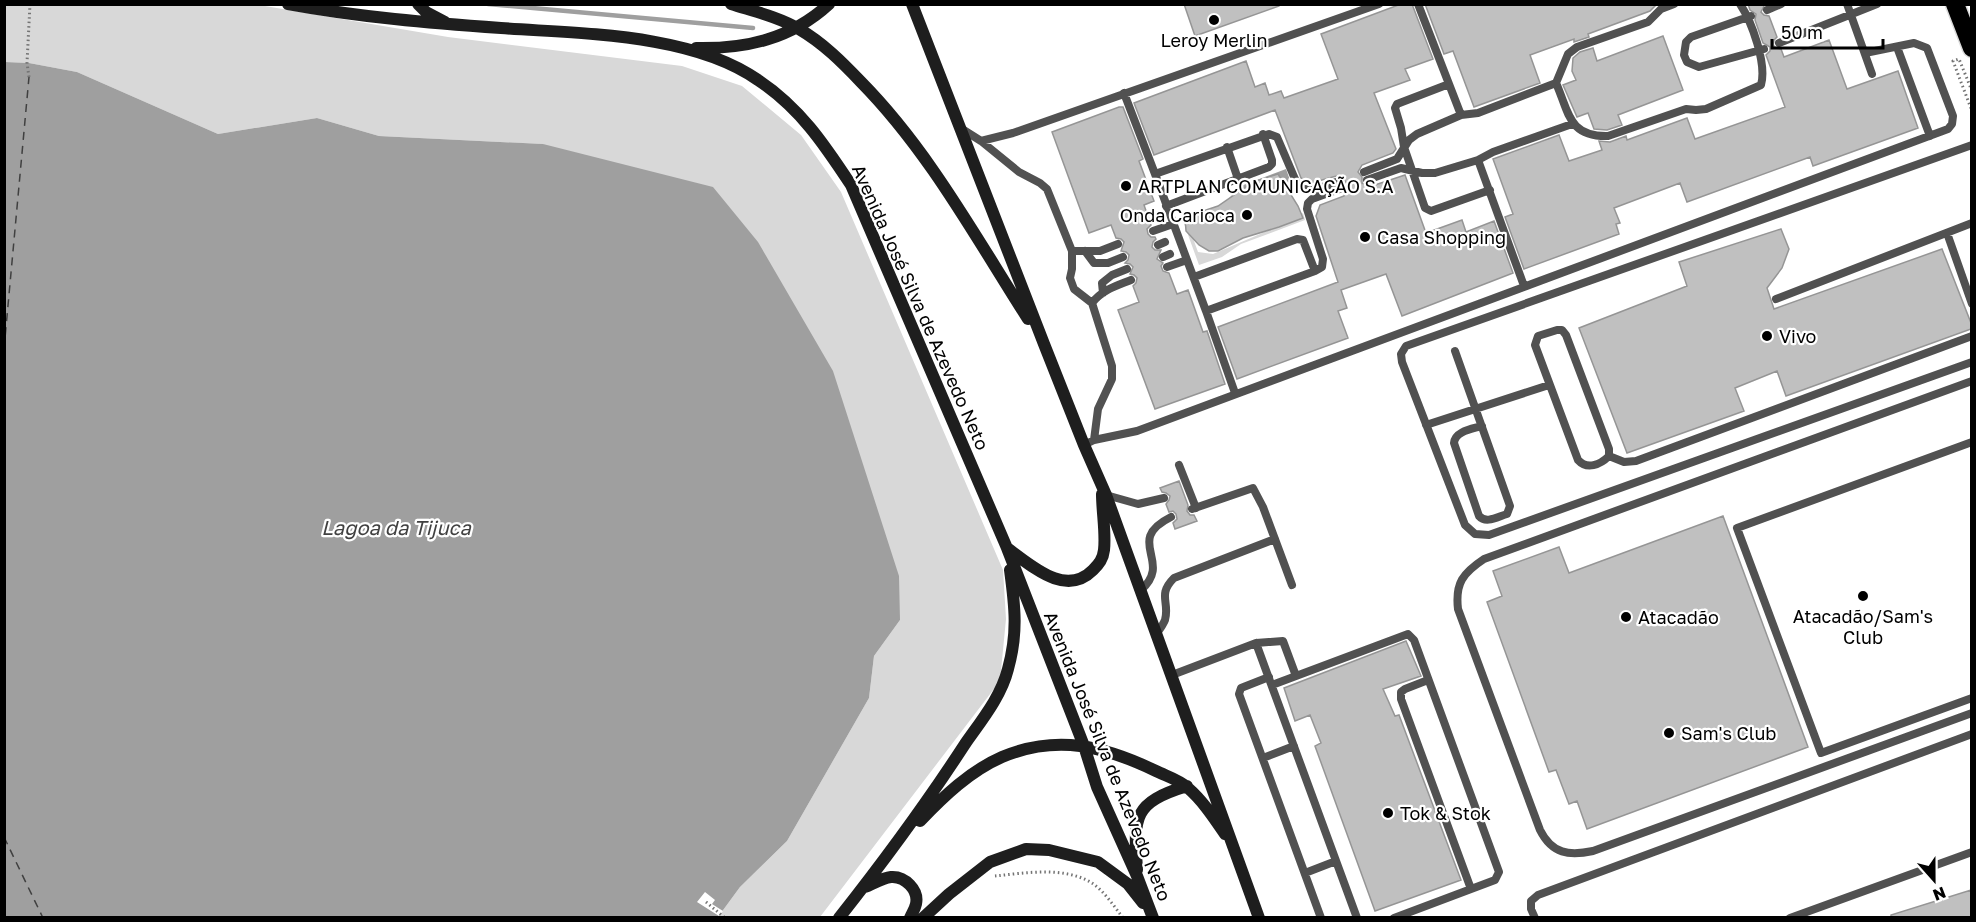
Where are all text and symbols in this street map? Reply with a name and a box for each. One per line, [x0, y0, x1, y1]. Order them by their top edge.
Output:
scale bar [1772, 12, 1883, 50]
marker: Leroy Merlin [1207, 13, 1221, 27]
text: 50 m [1781, 21, 1823, 43]
place label: Leroy Merlin [1161, 29, 1267, 51]
street label: Avenida José Silva de Azevedo Neto [848, 161, 994, 453]
place label: ARTPLAN COMUNICAÇÃO S.A [1138, 175, 1394, 197]
marker: ARTPLAN COMUNICAÇÃO S.A [1119, 179, 1133, 193]
place label: Onda Carioca [1120, 204, 1235, 226]
marker: Onda Carioca [1240, 208, 1254, 222]
place label: Casa Shopping [1377, 226, 1506, 248]
marker: Casa Shopping [1358, 230, 1372, 244]
place label: Vivo [1779, 325, 1816, 347]
marker: Vivo [1760, 329, 1774, 343]
water label: Lagoa da Tijuca [321, 515, 471, 540]
marker: Atacadão/Sam's Club [1856, 589, 1870, 603]
place label: Atacadão/Sam's Club [1793, 605, 1933, 648]
place label: Atacadão [1638, 606, 1719, 628]
street label: Avenida José Silva de Azevedo Neto [1040, 608, 1176, 904]
marker: Atacadão [1619, 610, 1633, 624]
place label: Sam's Club [1681, 722, 1776, 744]
marker: Sam's Club [1662, 726, 1676, 740]
place label: Tok & Stok [1400, 802, 1491, 824]
marker: Tok & Stok [1381, 806, 1395, 820]
north arrow [1904, 850, 1964, 910]
text: N [1930, 882, 1949, 906]

